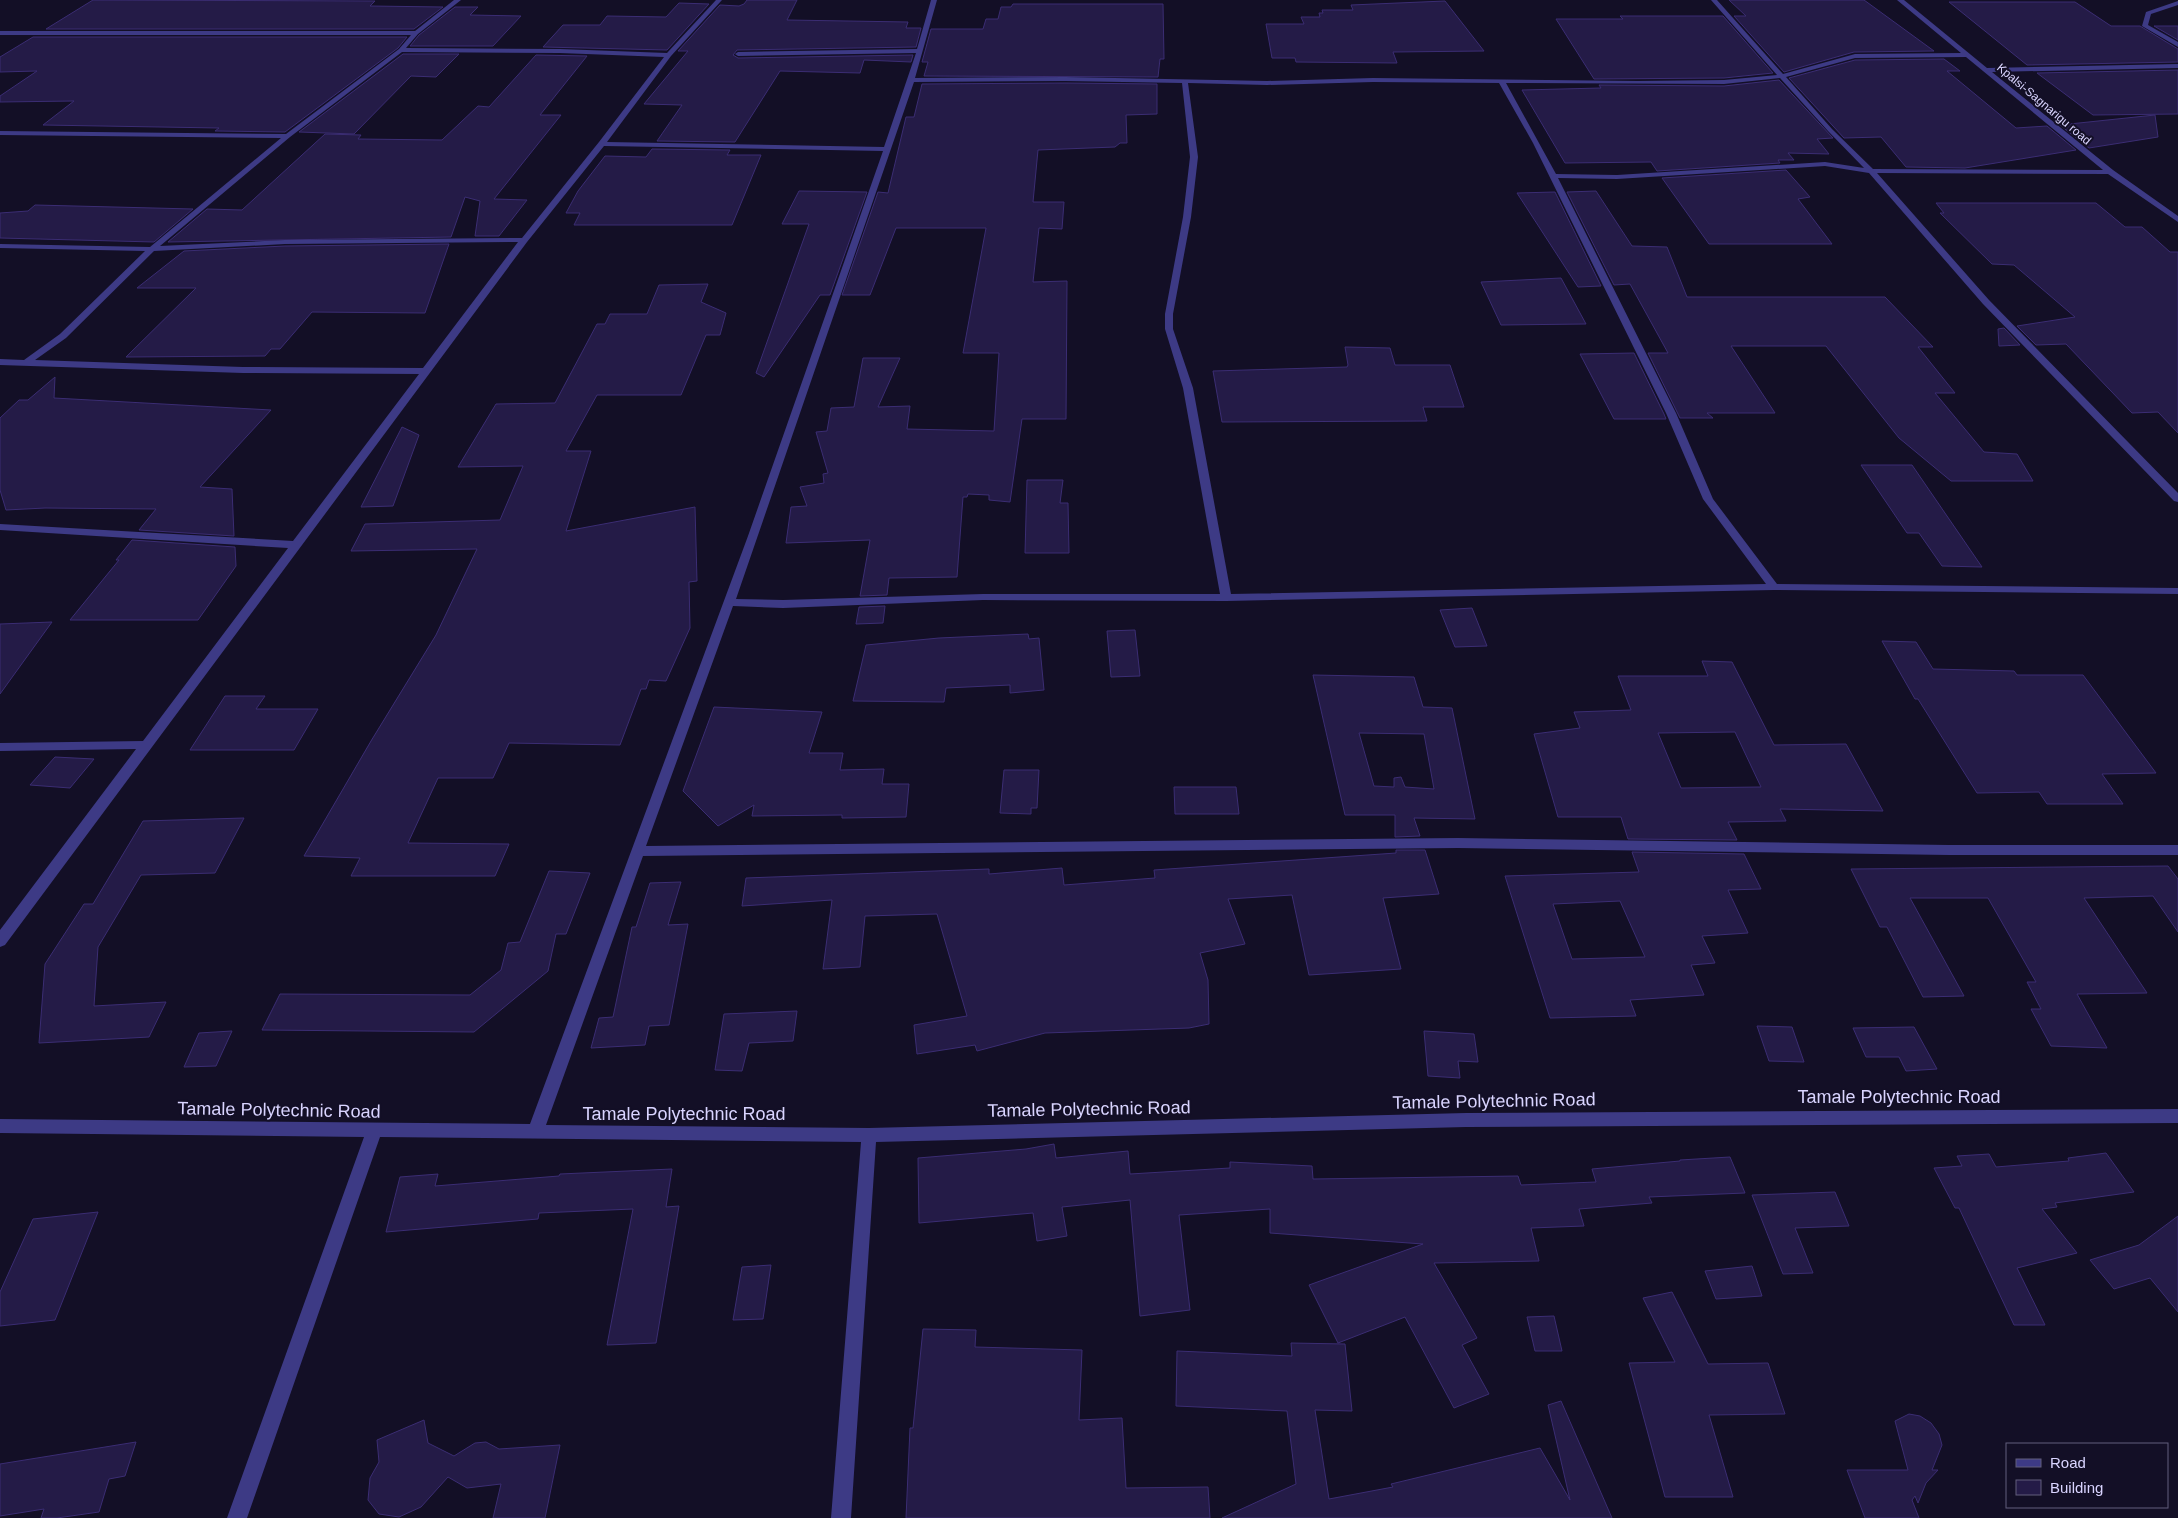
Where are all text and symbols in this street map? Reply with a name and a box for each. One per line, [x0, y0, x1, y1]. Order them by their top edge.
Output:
street label: Kpalsi-Sagnarigu road [1994, 60, 2094, 148]
street label: Tamale Polytechnic Road [1797, 1087, 2001, 1107]
street label: Tamale Polytechnic Road [1392, 1089, 1596, 1113]
street label: Tamale Polytechnic Road [987, 1097, 1191, 1121]
street label: Tamale Polytechnic Road [177, 1098, 381, 1122]
street label: Tamale Polytechnic Road [582, 1104, 786, 1124]
legend [2006, 1443, 2168, 1508]
text: Road [2050, 1454, 2086, 1471]
text: Building [2050, 1479, 2103, 1496]

